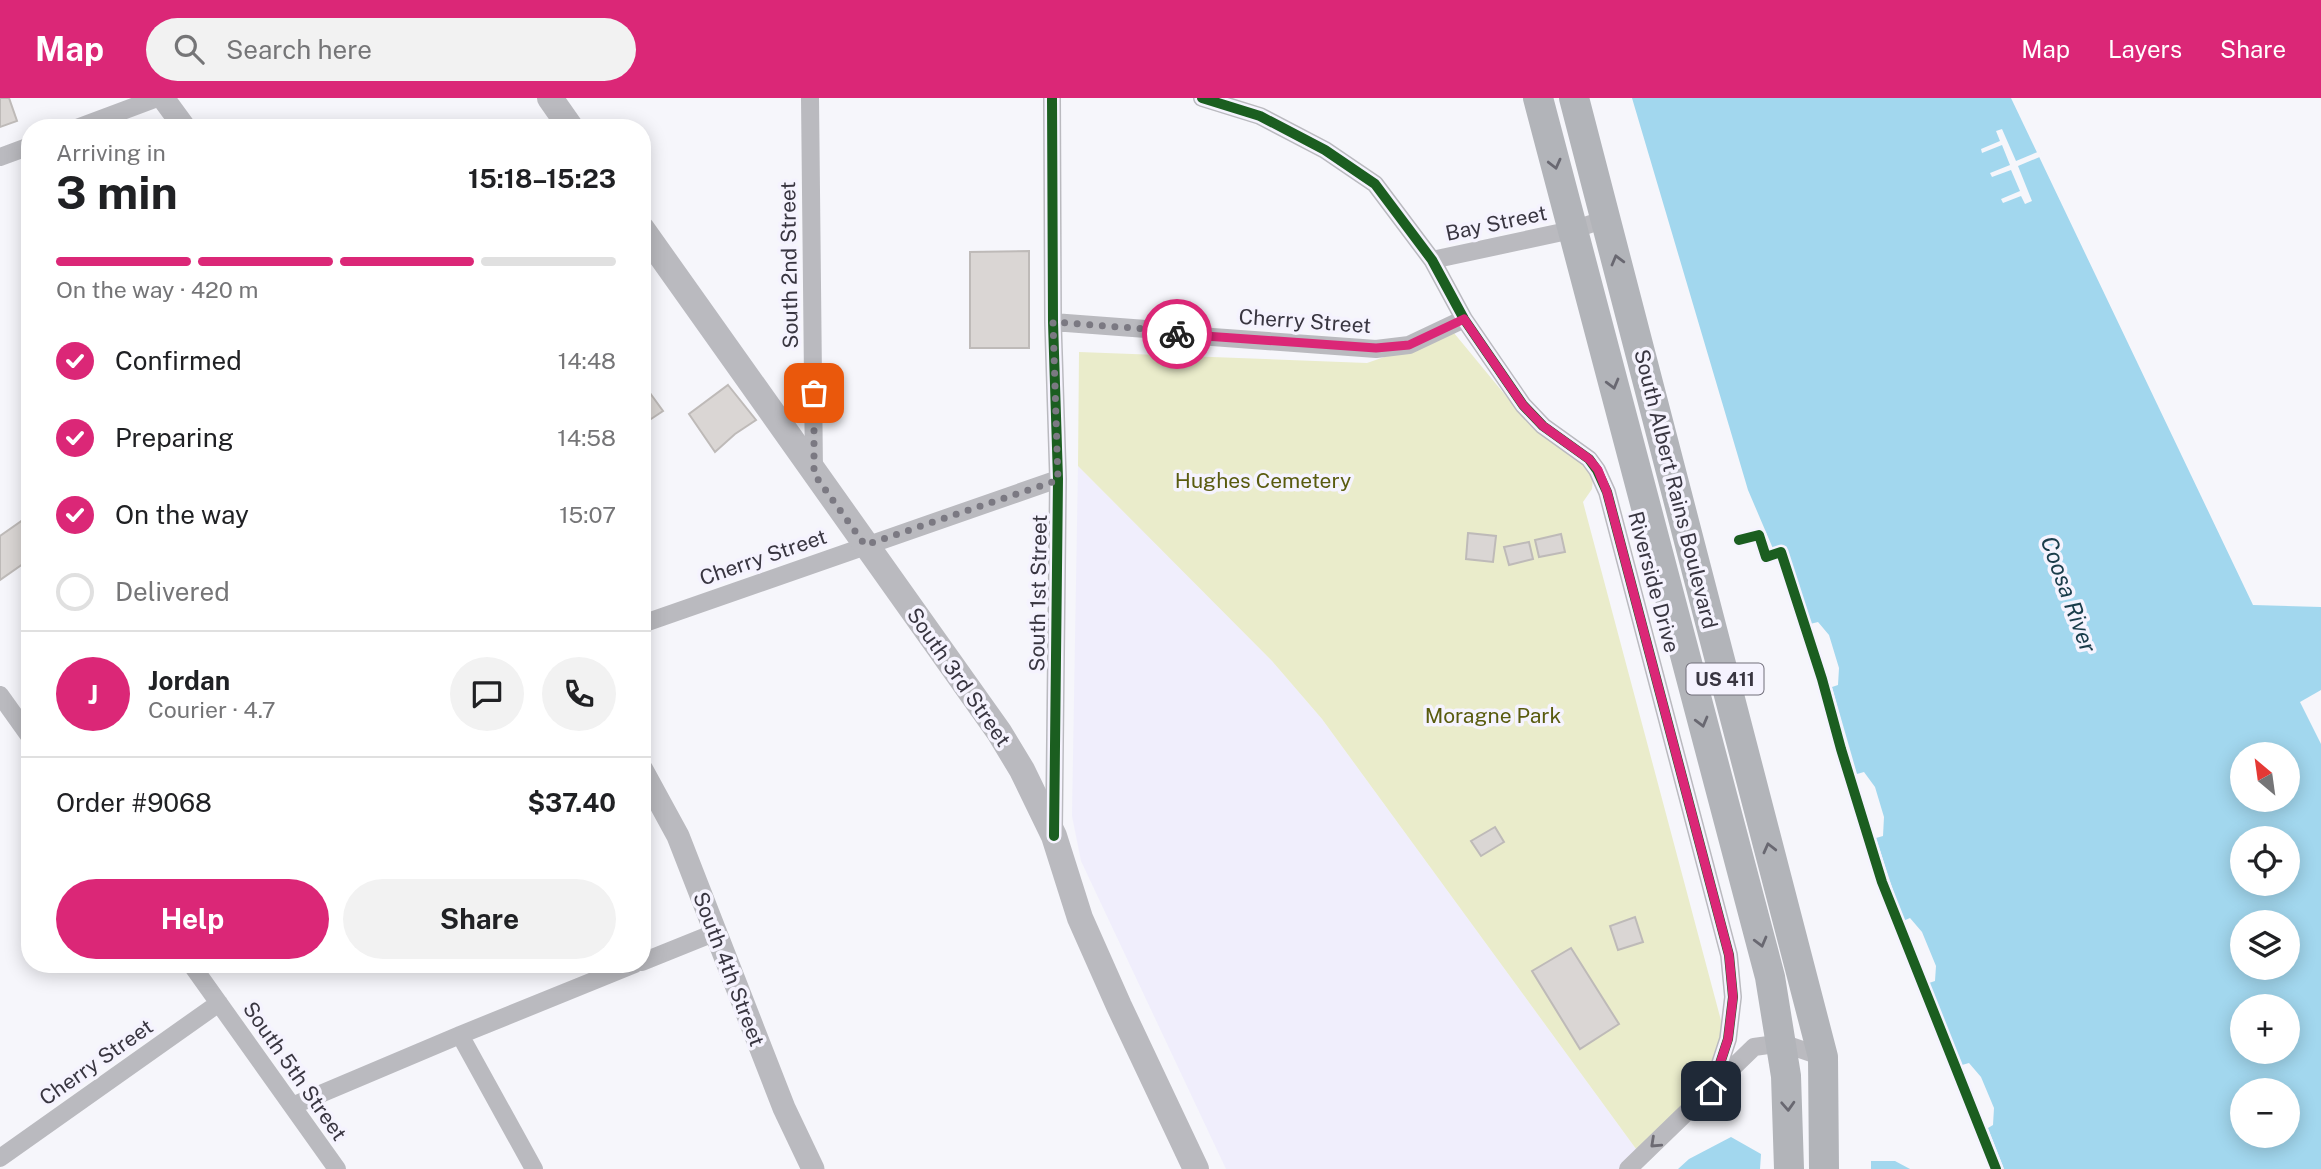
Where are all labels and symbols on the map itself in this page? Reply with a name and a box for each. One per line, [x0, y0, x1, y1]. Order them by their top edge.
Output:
one-way arrow [1547, 158, 1561, 170]
street label: South 2nd Street [775, 181, 803, 349]
street label: Bay Street [1443, 200, 1549, 246]
one-way arrow [1611, 254, 1625, 266]
courier [1142, 299, 1212, 369]
street label: Cherry Street [1238, 304, 1372, 338]
street label: South Albert Rains Boulevard [1629, 347, 1723, 631]
pin [784, 363, 844, 423]
one-way arrow [1605, 378, 1619, 390]
park label: Hughes Cemetery [1175, 468, 1351, 493]
street label: Riverside Drive [1623, 509, 1685, 655]
street label: South 1st Street [1024, 514, 1052, 672]
street label: Cherry Street [696, 524, 830, 590]
water label: Coosa River [2035, 532, 2103, 656]
street label: South 3rd Street [902, 603, 1016, 751]
road number: US 411 [1686, 664, 1764, 694]
park label: Moragne Park [1425, 703, 1562, 728]
one-way arrow [1694, 716, 1709, 728]
north arrow [2230, 742, 2300, 812]
one-way arrow [1763, 842, 1777, 854]
street label: South 4th Street [688, 888, 770, 1050]
one-way arrow [1753, 936, 1767, 948]
street label: South 5th Street [238, 997, 352, 1145]
street label: Cherry Street [34, 1014, 158, 1110]
pin [1681, 1061, 1741, 1121]
one-way arrow [1780, 1100, 1795, 1111]
one-way arrow [1650, 1135, 1663, 1148]

